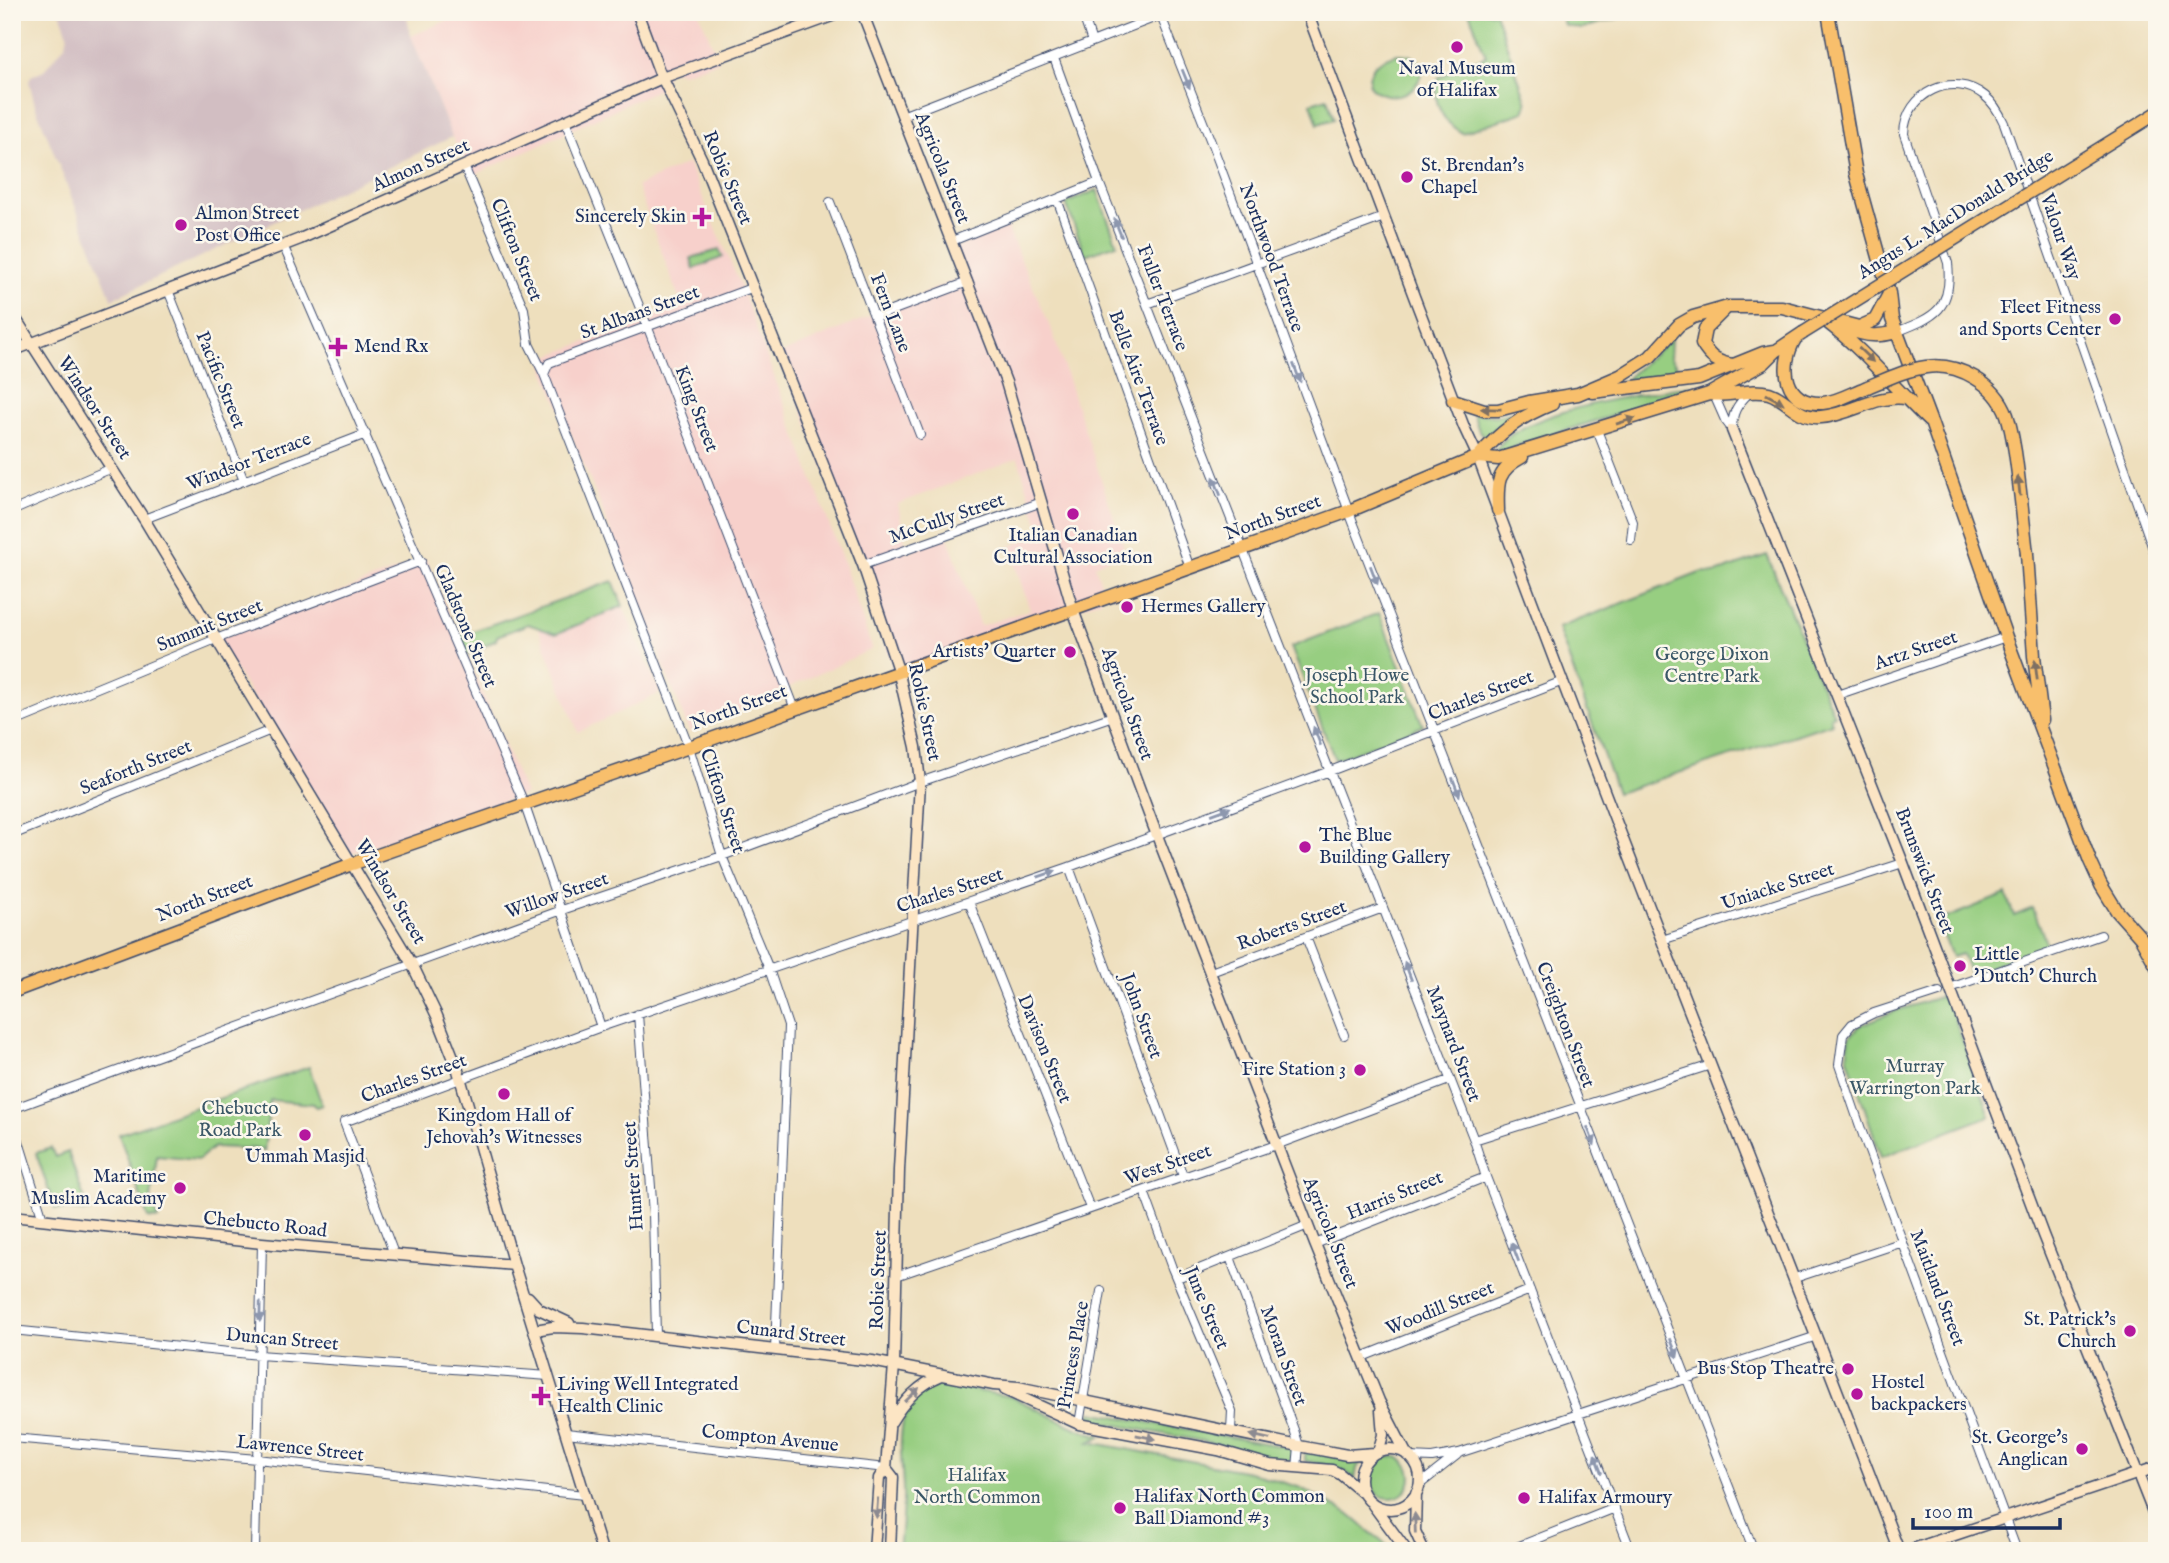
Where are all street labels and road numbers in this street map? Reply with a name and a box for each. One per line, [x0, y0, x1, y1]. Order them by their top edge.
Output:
street label: Agricola Street [908, 108, 975, 228]
street label: Robie Street [696, 127, 758, 229]
street label: Almon Street [368, 134, 474, 199]
street label: Angus L. MacDonald Bridge [1853, 145, 2059, 286]
street label: Northwood Terrace [1233, 180, 1309, 336]
street label: Valour Way [2034, 190, 2086, 284]
street label: Clifton Street [484, 195, 548, 305]
street label: Fuller Terrace [1131, 241, 1193, 355]
street label: Fern Lane [864, 270, 916, 356]
street label: St Albans Street [577, 280, 703, 346]
street label: Belle Aire Terrace [1102, 307, 1174, 449]
street label: Pacific Street [190, 328, 251, 433]
street label: Windsor Street [52, 352, 137, 465]
street label: King Street [669, 362, 724, 456]
street label: Windsor Terrace [183, 427, 315, 497]
street label: McCully Street [886, 488, 1008, 550]
street label: North Street [1221, 489, 1325, 547]
street label: Gladstone Street [428, 560, 502, 692]
street label: Summit Street [154, 594, 267, 658]
street label: Artz Street [1870, 625, 1961, 677]
street label: Agricola Street [1095, 643, 1159, 764]
street label: Robie Street [902, 661, 946, 764]
street label: Charles Street [1425, 665, 1537, 727]
street label: North Street [687, 679, 791, 737]
street label: Seaforth Street [77, 734, 196, 801]
street label: Clifton Street [694, 746, 750, 857]
street label: Brunswick Street [1889, 804, 1959, 938]
street label: Windsor Street [349, 835, 431, 949]
street label: Uniacke Street [1719, 857, 1838, 917]
street label: Charles Street [894, 862, 1007, 920]
street label: Willow Street [502, 867, 612, 925]
street label: North Street [154, 870, 257, 928]
street label: Roberts Street [1234, 895, 1351, 957]
street label: Creighton Street [1530, 959, 1600, 1092]
street label: John Street [1114, 968, 1168, 1062]
street label: Maynard Street [1420, 983, 1486, 1106]
street label: Davison Street [1011, 991, 1077, 1107]
street label: Charles Street [358, 1049, 471, 1109]
street label: Hunter Street [618, 1120, 650, 1231]
street label: West Street [1121, 1139, 1215, 1191]
street label: Harris Street [1343, 1166, 1447, 1226]
street label: Agricola Street [1296, 1173, 1363, 1293]
street label: Chebucto Road [202, 1207, 329, 1244]
street label: Maitland Street [1904, 1226, 1970, 1350]
street label: Robie Street [865, 1229, 893, 1330]
street label: June Street [1177, 1261, 1234, 1353]
street label: Woodill Street [1382, 1276, 1498, 1342]
street label: Princess Place [1053, 1299, 1095, 1411]
street label: Moran Street [1254, 1303, 1312, 1410]
street label: Cunard Street [735, 1315, 848, 1353]
street label: Duncan Street [225, 1323, 340, 1357]
street label: Compton Avenue [700, 1420, 840, 1458]
street label: Lawrence Street [235, 1430, 365, 1468]

